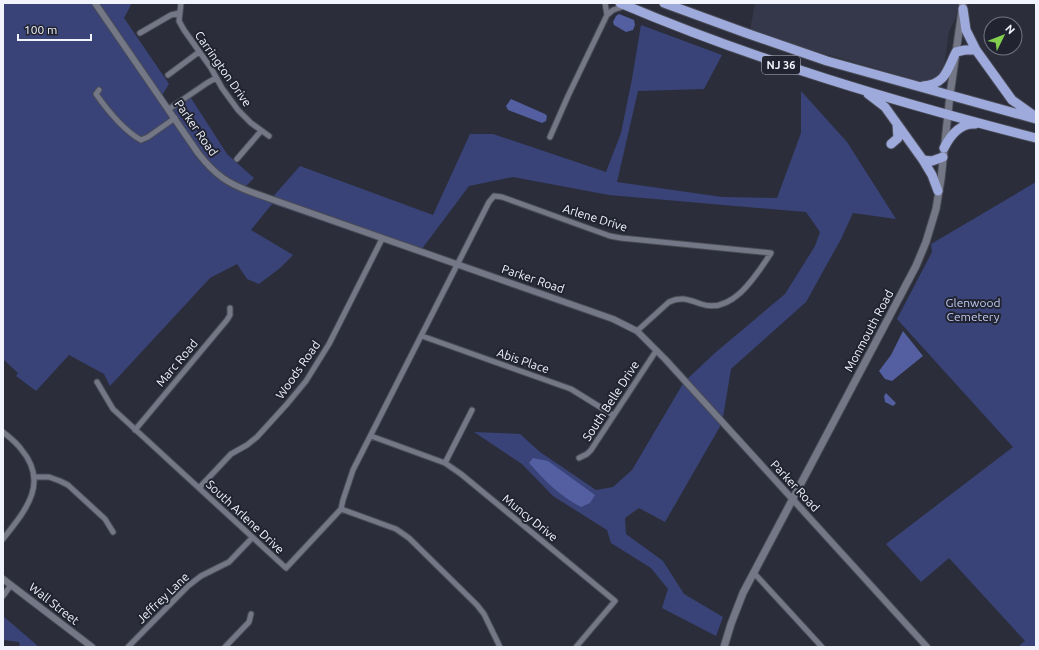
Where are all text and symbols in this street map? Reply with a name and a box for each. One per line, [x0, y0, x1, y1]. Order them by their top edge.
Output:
scale bar [18, 16, 91, 42]
north arrow [983, 16, 1023, 56]
text: N [1003, 22, 1018, 36]
text: 100 m [24, 23, 57, 36]
street label: Carrington Drive [193, 29, 254, 109]
road number: NJ 36 [762, 56, 800, 74]
street label: Parker Road [172, 97, 220, 158]
street label: Arlene Drive [561, 202, 629, 233]
street label: Parker Road [500, 262, 566, 295]
street label: Monmouth Road [842, 288, 896, 374]
park label: Glenwood Cemetery [946, 296, 1000, 323]
street label: Marc Road [153, 337, 200, 389]
street label: Woods Road [273, 338, 322, 401]
street label: Abis Place [495, 346, 551, 376]
street label: South Belle Drive [580, 358, 641, 443]
street label: Parker Road [768, 457, 822, 514]
street label: South Arlene Drive [204, 477, 287, 556]
street label: Muncy Drive [500, 492, 560, 544]
street label: Jeffrey Lane [134, 570, 191, 626]
street label: Wall Street [27, 580, 82, 627]

